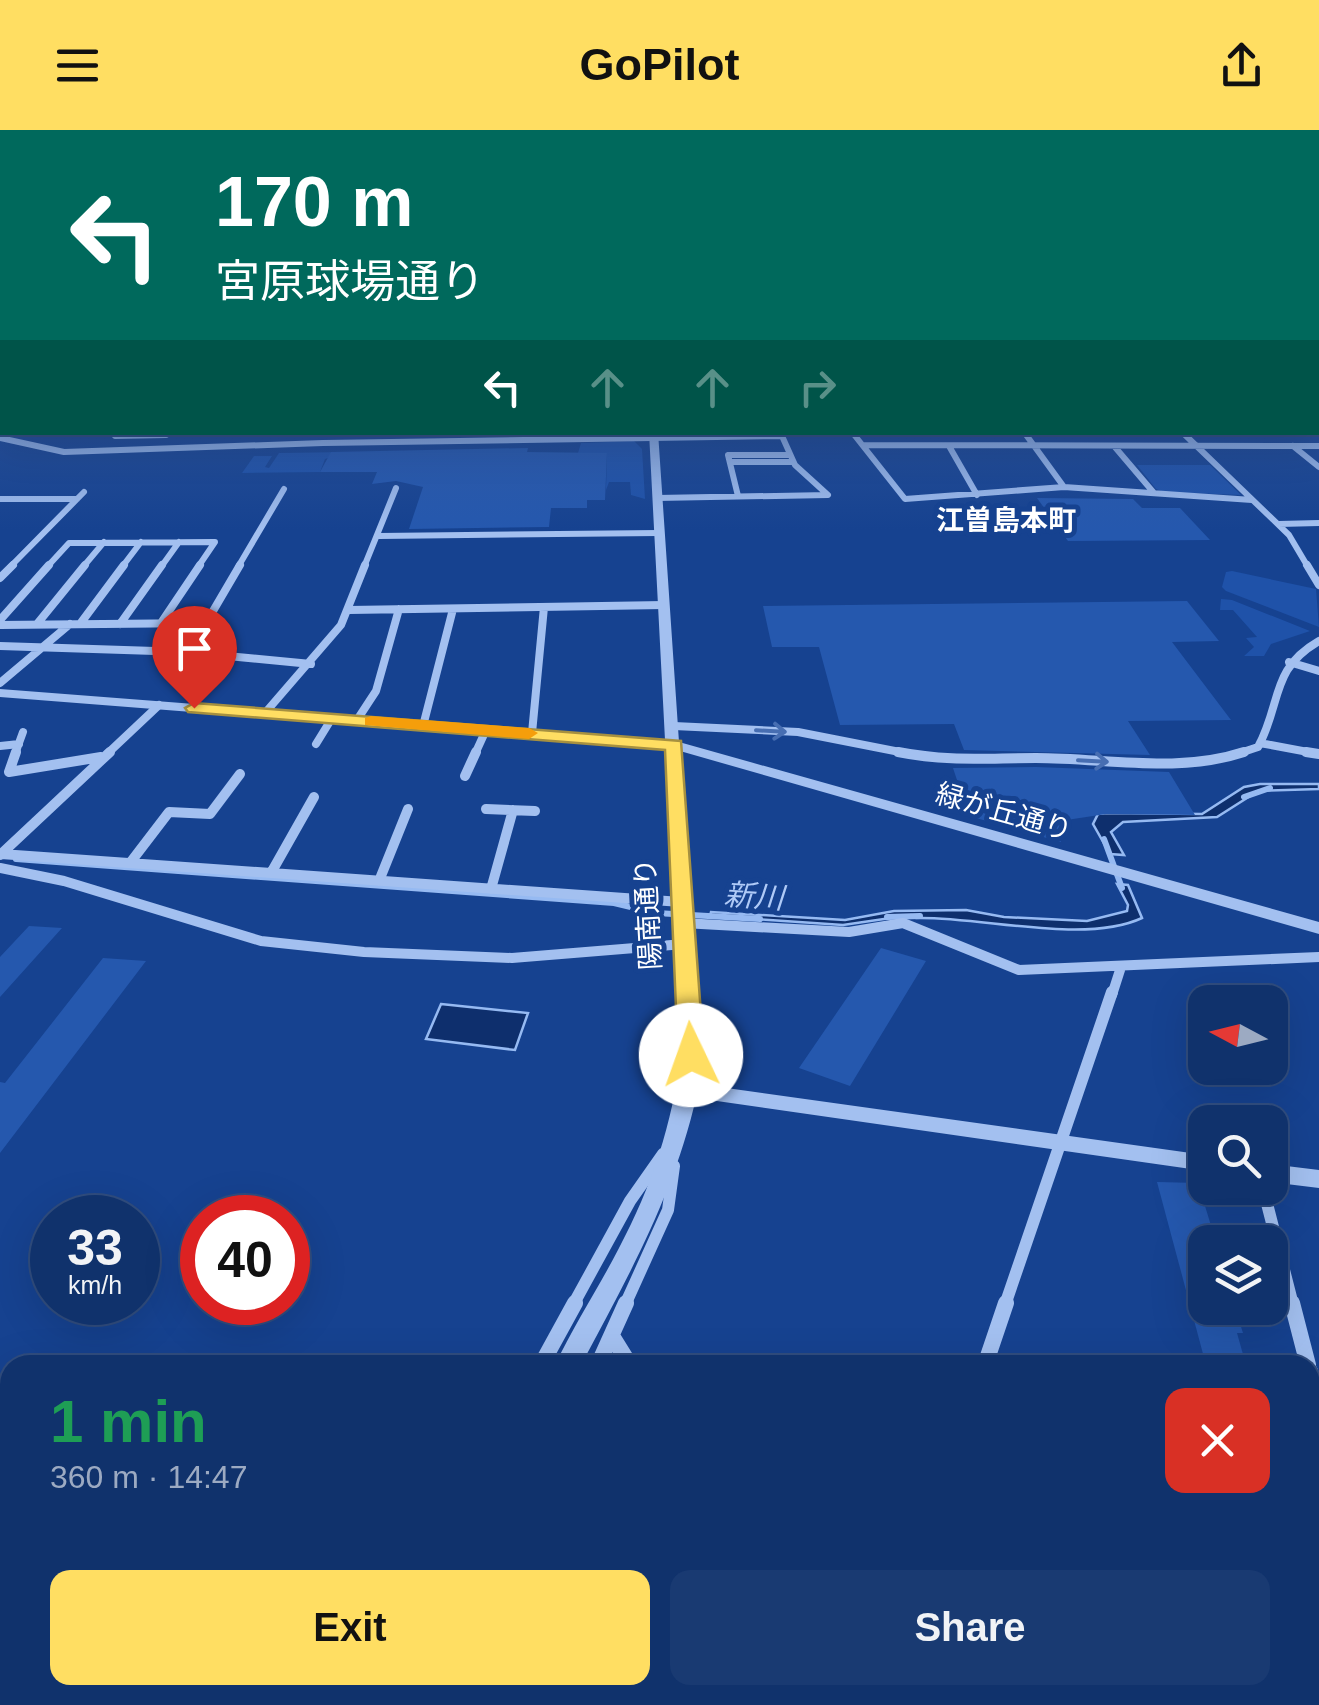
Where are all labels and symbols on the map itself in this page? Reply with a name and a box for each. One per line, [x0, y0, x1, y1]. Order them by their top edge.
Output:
district label: 江曽島本町 [936, 505, 1076, 536]
pin [152, 606, 237, 709]
one-way arrow [755, 722, 787, 741]
one-way arrow [1076, 752, 1108, 771]
street label: 緑が丘通り [932, 778, 1076, 846]
street label: 陽南通り [630, 857, 666, 971]
water label: 新川 [723, 877, 788, 915]
north arrow [1188, 985, 1288, 1085]
position arrow [639, 1003, 743, 1107]
speed limit sign: 40 [180, 1195, 310, 1325]

